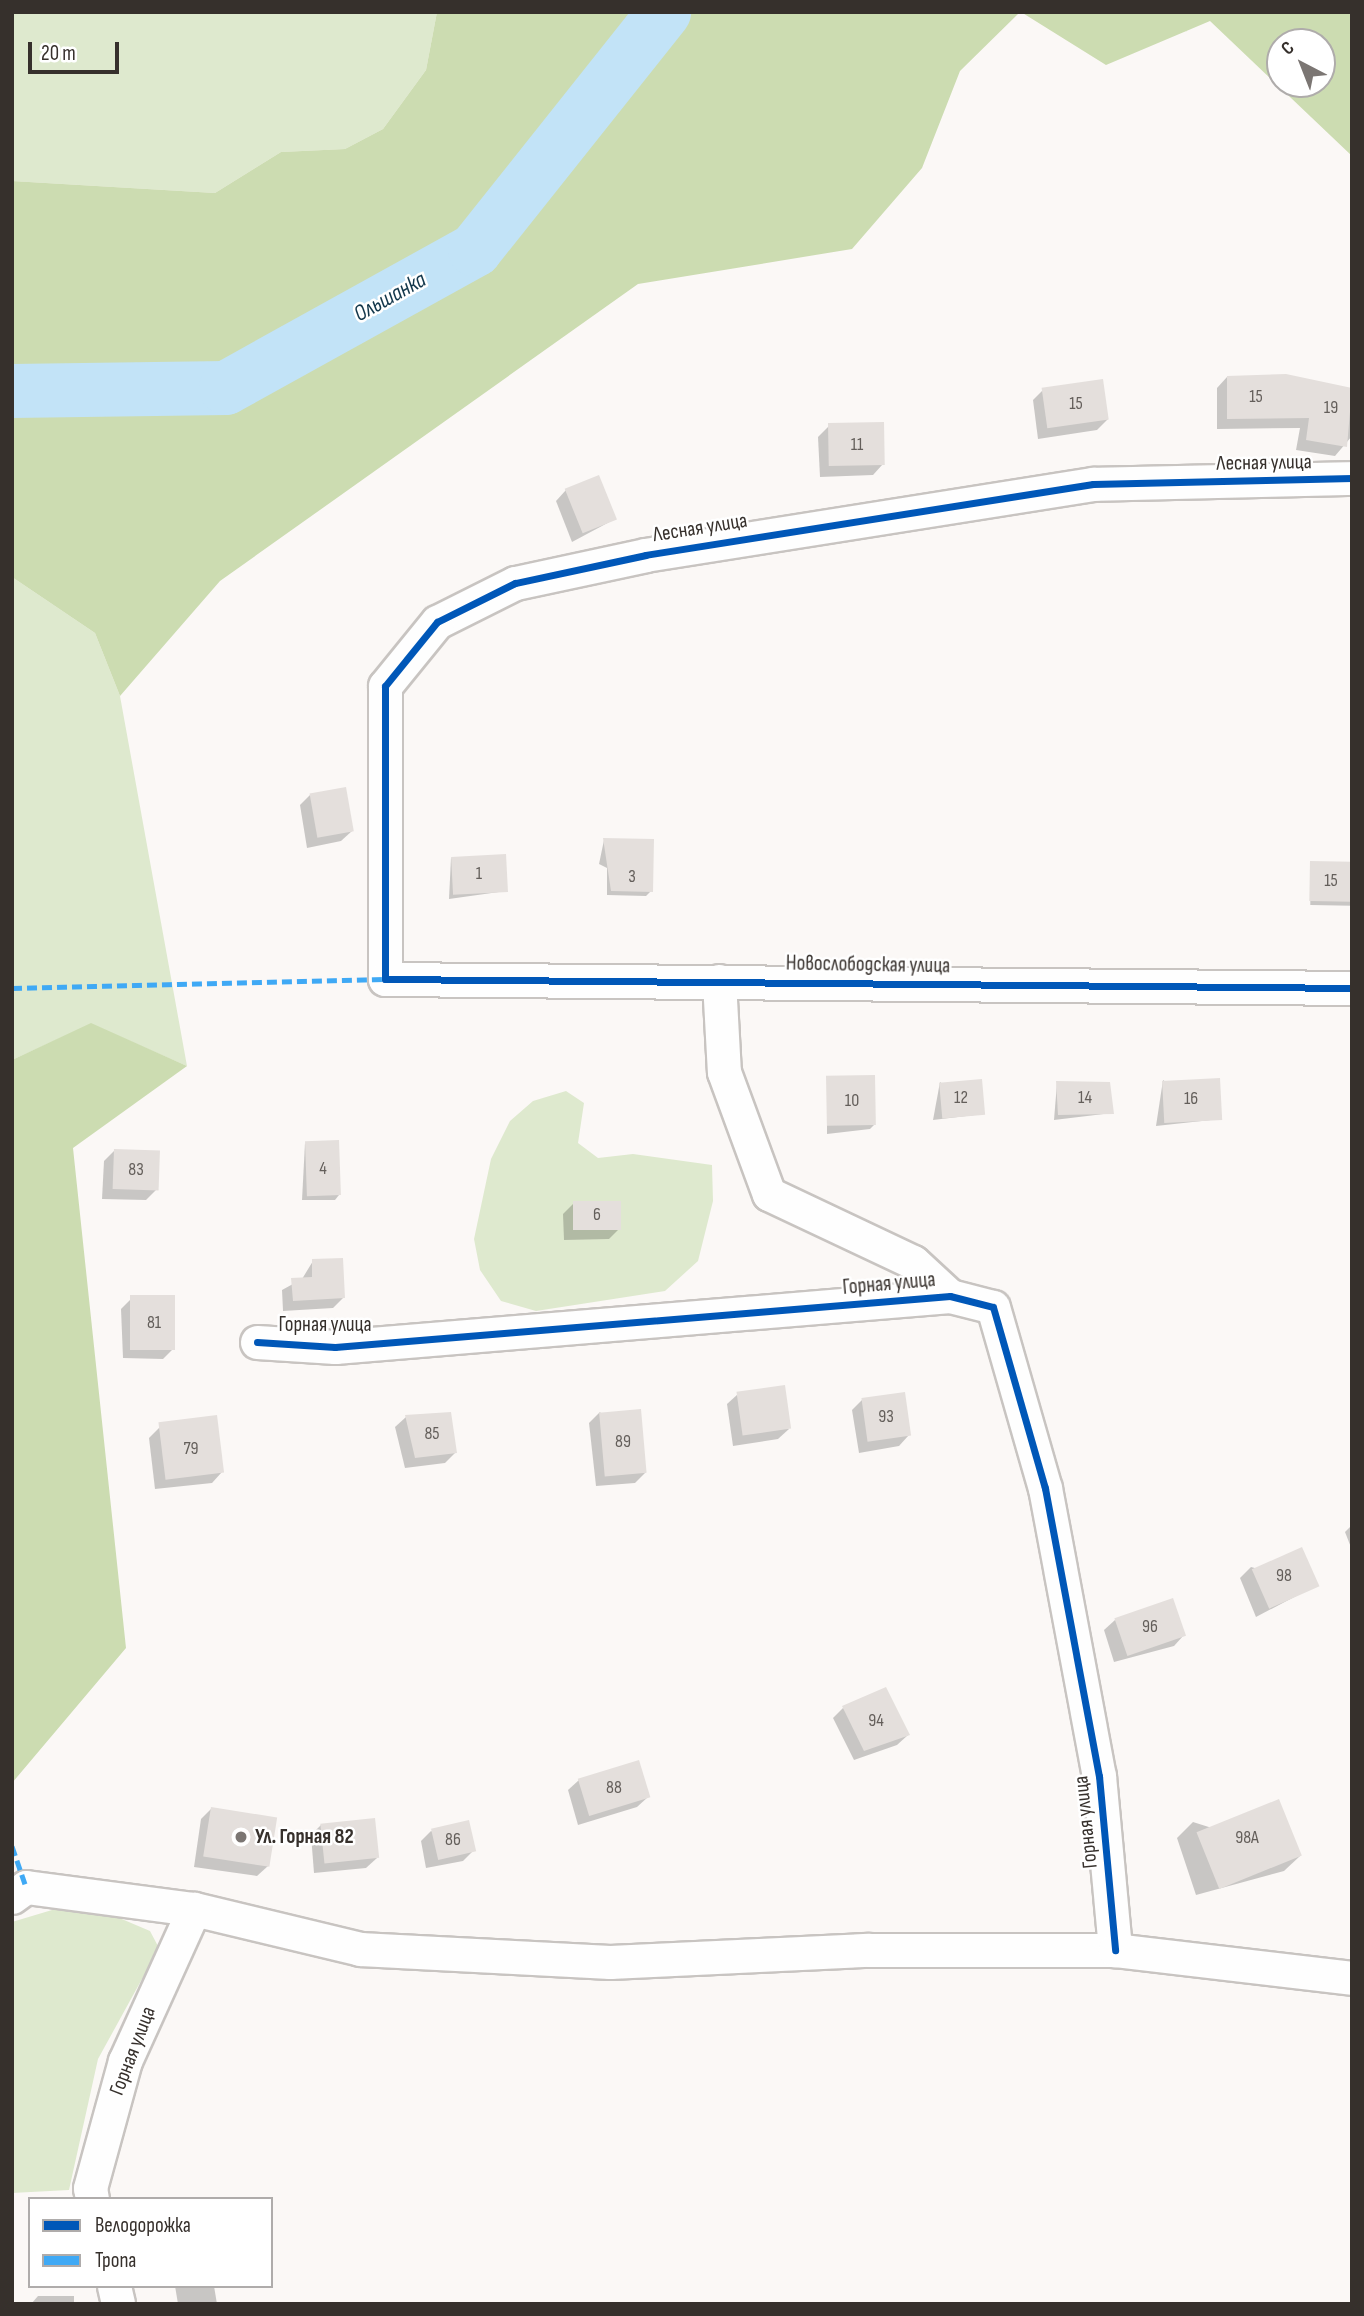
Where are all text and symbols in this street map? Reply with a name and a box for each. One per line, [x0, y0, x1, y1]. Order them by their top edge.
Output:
scale bar [32, 28, 122, 72]
north arrow [1266, 28, 1336, 98]
text: С [1277, 37, 1299, 60]
text: 20 m [41, 41, 76, 66]
water label: Ольшанка [349, 266, 431, 328]
house number: 15 [1249, 386, 1263, 408]
house number: 15 [1069, 393, 1083, 415]
house number: 19 [1324, 397, 1338, 419]
house number: 11 [851, 434, 863, 456]
street label: Лесная улица [1216, 450, 1312, 476]
street label: Лесная улица [651, 508, 749, 548]
house number: 1 [476, 863, 482, 885]
house number: 3 [628, 866, 636, 888]
house number: 15 [1324, 870, 1338, 892]
street label: Новослободская улица [786, 951, 950, 979]
house number: 12 [954, 1087, 968, 1109]
house number: 14 [1078, 1087, 1092, 1109]
house number: 16 [1184, 1088, 1198, 1110]
house number: 10 [845, 1090, 859, 1112]
house number: 4 [319, 1158, 327, 1180]
house number: 83 [128, 1159, 144, 1181]
house number: 6 [593, 1204, 601, 1226]
street label: Горная улица [842, 1267, 936, 1301]
house number: 81 [147, 1312, 161, 1334]
street label: Горная улица [278, 1312, 372, 1338]
house number: 93 [878, 1406, 894, 1428]
house number: 85 [424, 1423, 440, 1445]
house number: 89 [615, 1431, 631, 1453]
house number: 79 [183, 1438, 199, 1460]
house number: 98 [1276, 1565, 1292, 1587]
house number: 96 [1142, 1616, 1158, 1638]
house number: 94 [868, 1710, 884, 1732]
street label: Горная улица [1069, 1774, 1103, 1870]
house number: 88 [606, 1777, 622, 1799]
place label: Ул. Горная 82 [255, 1824, 354, 1850]
house number: 98А [1235, 1827, 1259, 1849]
marker: Ул. Горная 82 [233, 1829, 249, 1845]
house number: 86 [445, 1829, 461, 1851]
street label: Горная улица [105, 2003, 161, 2099]
legend [28, 2197, 273, 2288]
text: Велодорожка [95, 2213, 191, 2238]
text: Тропа [95, 2248, 136, 2273]

